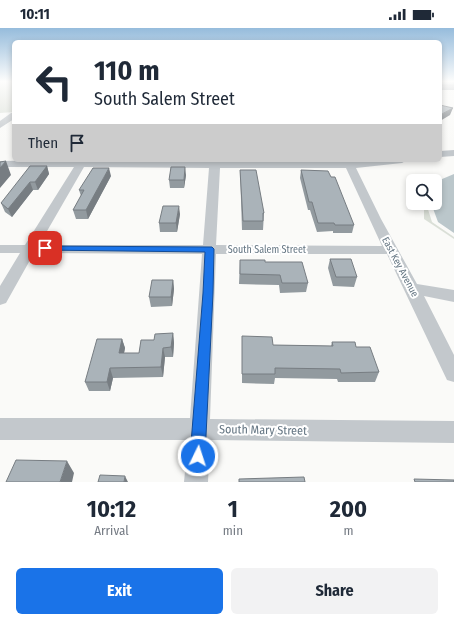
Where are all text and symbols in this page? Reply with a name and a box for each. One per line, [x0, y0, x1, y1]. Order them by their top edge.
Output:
text: 10:11 [20, 5, 50, 23]
text: 110 m [94, 54, 160, 87]
icon: left [28, 56, 80, 108]
text: South Salem Street [94, 88, 235, 110]
icon: arrive [66, 132, 88, 154]
text: Then [28, 134, 58, 152]
map controls [406, 174, 442, 210]
button: search [406, 174, 442, 210]
pin [28, 231, 62, 265]
street label: East Key Avenue [379, 235, 421, 299]
icon: arrive [34, 237, 56, 259]
street label: South Salem Street [228, 244, 307, 256]
street label: South Mary Street [219, 422, 307, 438]
position arrow [177, 435, 219, 477]
text: 10:12 [87, 495, 136, 523]
text: 1 [228, 495, 238, 523]
text: 200 [330, 495, 367, 523]
text: Arrival [94, 523, 129, 538]
text: min [223, 523, 243, 538]
text: m [343, 523, 353, 538]
button: Exit [16, 568, 223, 614]
button: Share [231, 568, 438, 614]

